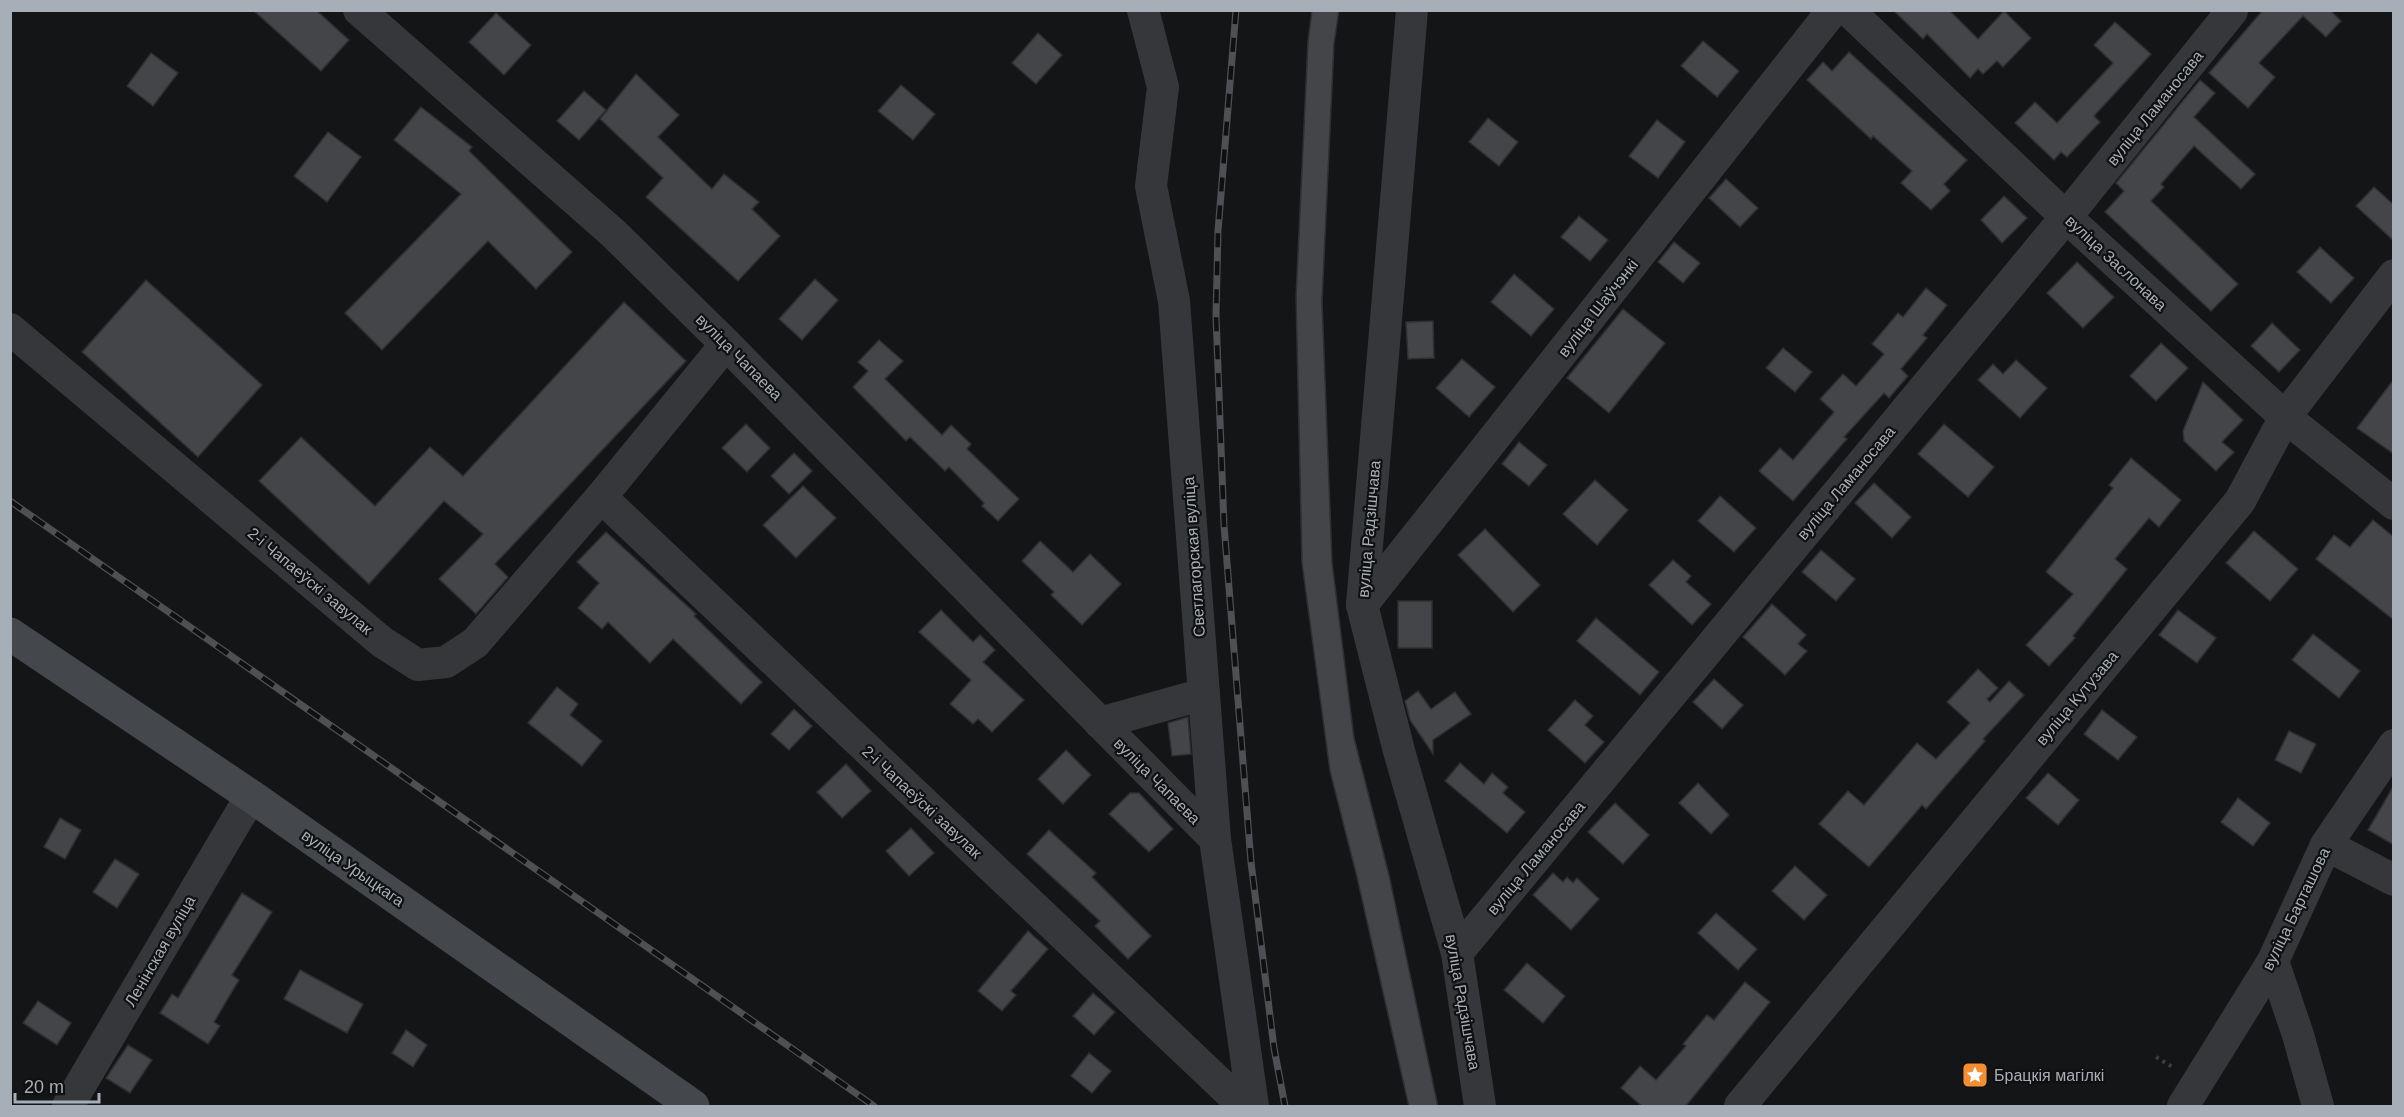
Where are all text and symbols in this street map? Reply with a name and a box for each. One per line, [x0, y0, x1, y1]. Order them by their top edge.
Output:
street label: вуліца Ламаносава [2104, 47, 2206, 169]
street label: вуліца Заслонава [2062, 212, 2170, 314]
street label: вуліца Шаўчэнкі [1555, 256, 1641, 360]
street label: вуліца Чапаева [693, 311, 786, 404]
street label: вуліца Ламаносава [1794, 423, 1898, 543]
street label: вуліца Радзішчава [1355, 460, 1383, 598]
street label: Светлагорская вуліца [1180, 476, 1208, 638]
street label: 2-і Чапаеўскі завулак [245, 524, 376, 638]
street label: вуліца Кутузава [2033, 647, 2121, 748]
street label: вуліца Чапаева [1111, 735, 1204, 828]
street label: 2-і Чапаеўскі завулак [859, 742, 986, 862]
street label: вуліца Ламаносава [1484, 798, 1588, 918]
street label: вуліца Урыцкага [299, 826, 407, 910]
street label: вуліца Барташова [2259, 845, 2333, 973]
street label: Ленінская вуліца [121, 893, 199, 1009]
street label: вуліца Радзішчава [1443, 933, 1483, 1071]
place icon: Брацкія магілкі [1960, 1060, 1990, 1090]
scale bar [15, 1066, 99, 1104]
place label: Брацкія магілкі [1994, 1067, 2104, 1084]
text: 20 m [24, 1077, 64, 1097]

